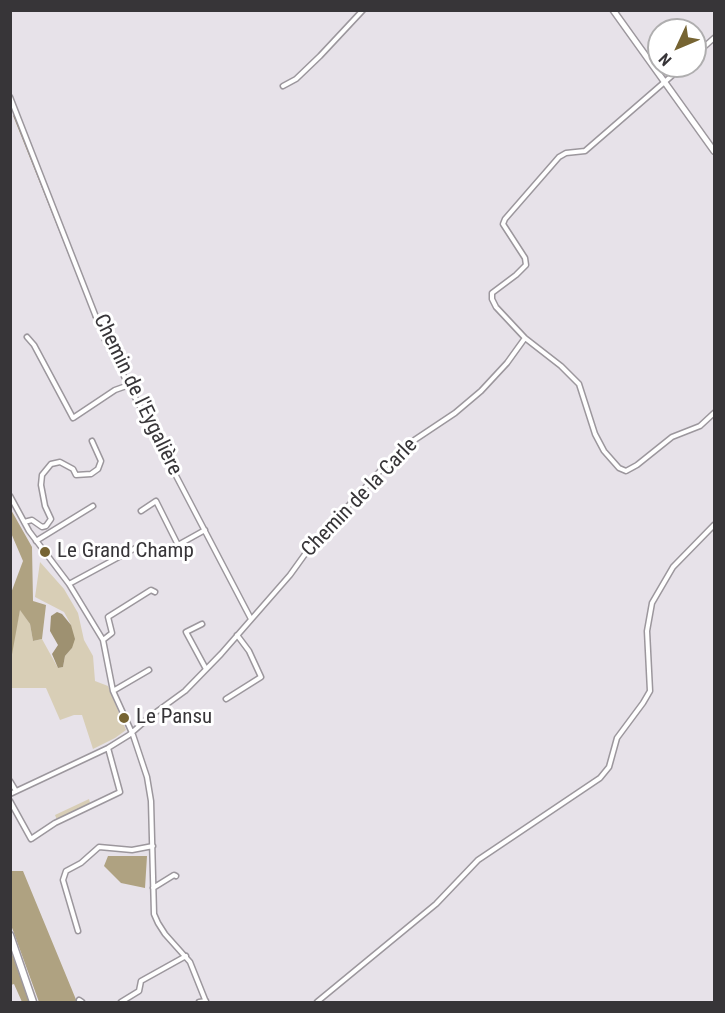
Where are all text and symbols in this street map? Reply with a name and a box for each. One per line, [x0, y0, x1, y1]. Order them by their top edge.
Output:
north arrow [647, 18, 707, 78]
text: N [655, 49, 675, 70]
street label: Chemin de l'Eygalière [87, 310, 187, 480]
street label: Chemin de la Carle [297, 433, 423, 563]
place label: Le Grand Champ [57, 539, 194, 565]
marker: Le Grand Champ [38, 545, 52, 559]
place label: Le Pansu [136, 705, 212, 731]
marker: Le Pansu [117, 711, 131, 725]

